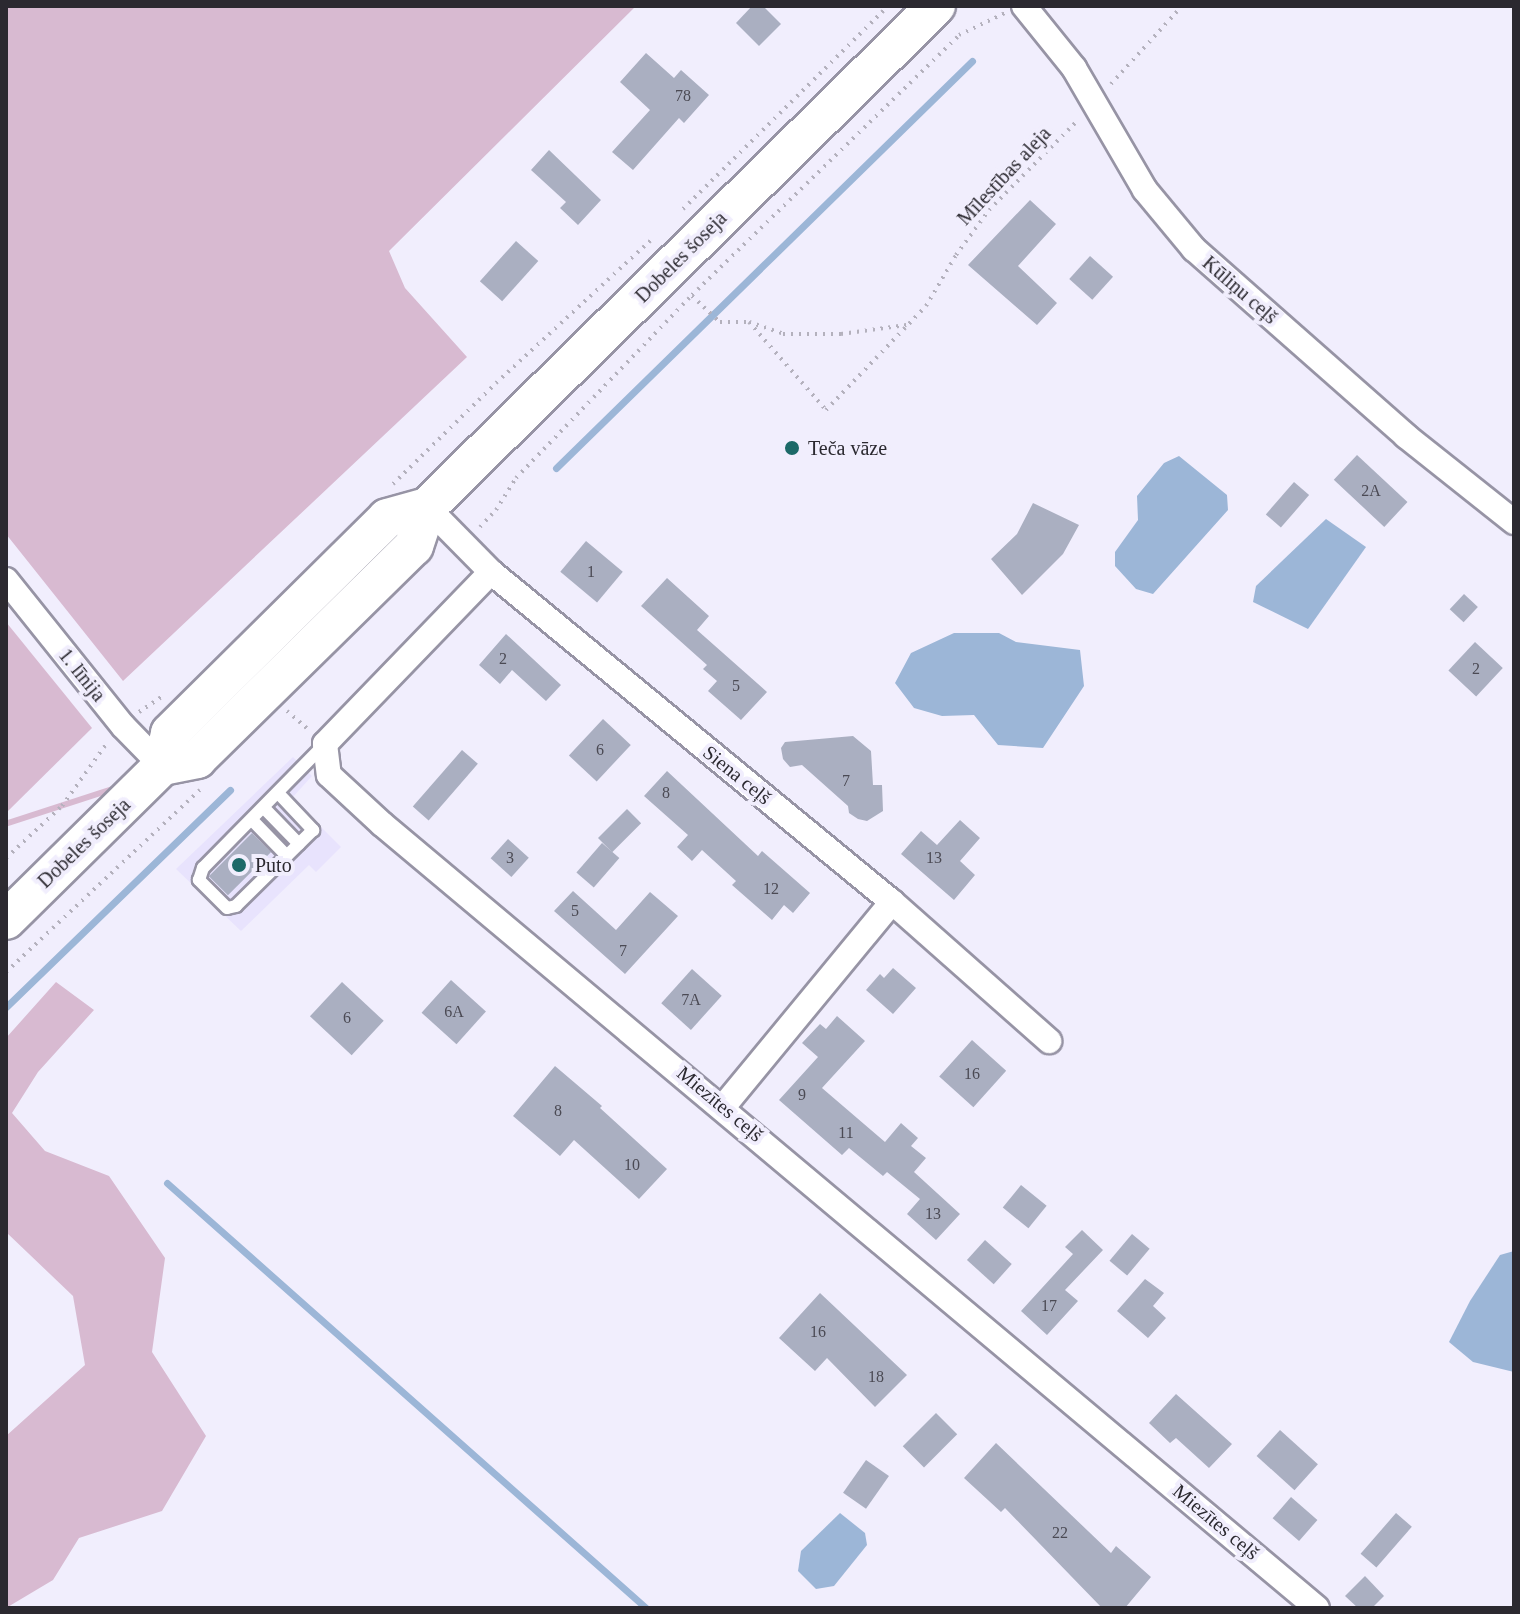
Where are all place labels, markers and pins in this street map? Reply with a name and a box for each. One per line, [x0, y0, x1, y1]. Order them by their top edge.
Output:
place label: Teča vāze [808, 436, 887, 460]
marker: Teča vāze [783, 439, 801, 457]
place label: Puto [255, 853, 292, 877]
marker: Puto [230, 856, 248, 874]

